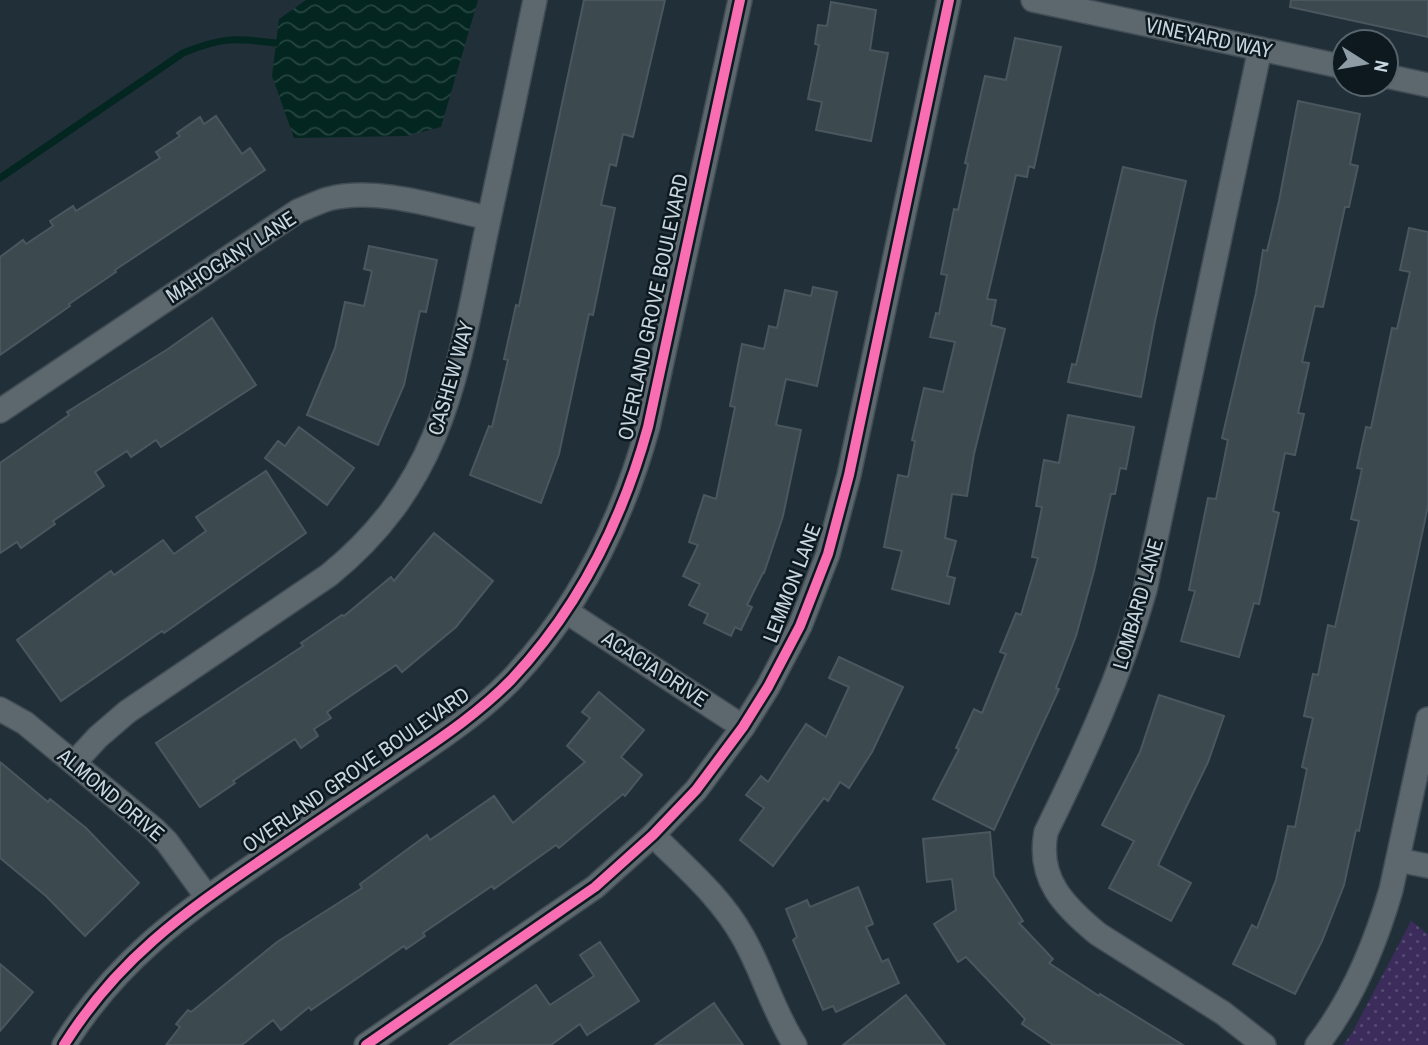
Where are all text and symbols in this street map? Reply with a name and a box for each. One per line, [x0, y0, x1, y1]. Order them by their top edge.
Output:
street label: VINEYARD WAY [1143, 10, 1276, 65]
north arrow [1330, 28, 1400, 98]
text: N [1368, 58, 1396, 74]
street label: OVERLAND GROVE BOULEVARD [610, 171, 695, 443]
street label: MAHOGANY LANE [160, 204, 302, 310]
street label: CASHEW WAY [420, 317, 481, 438]
street label: LEMMON LANE [756, 519, 828, 647]
street label: LOMBARD LANE [1105, 535, 1170, 673]
street label: ACACIA DRIVE [596, 623, 714, 714]
street label: OVERLAND GROVE BOULEVARD [236, 680, 475, 859]
street label: ALMOND DRIVE [51, 741, 171, 848]

